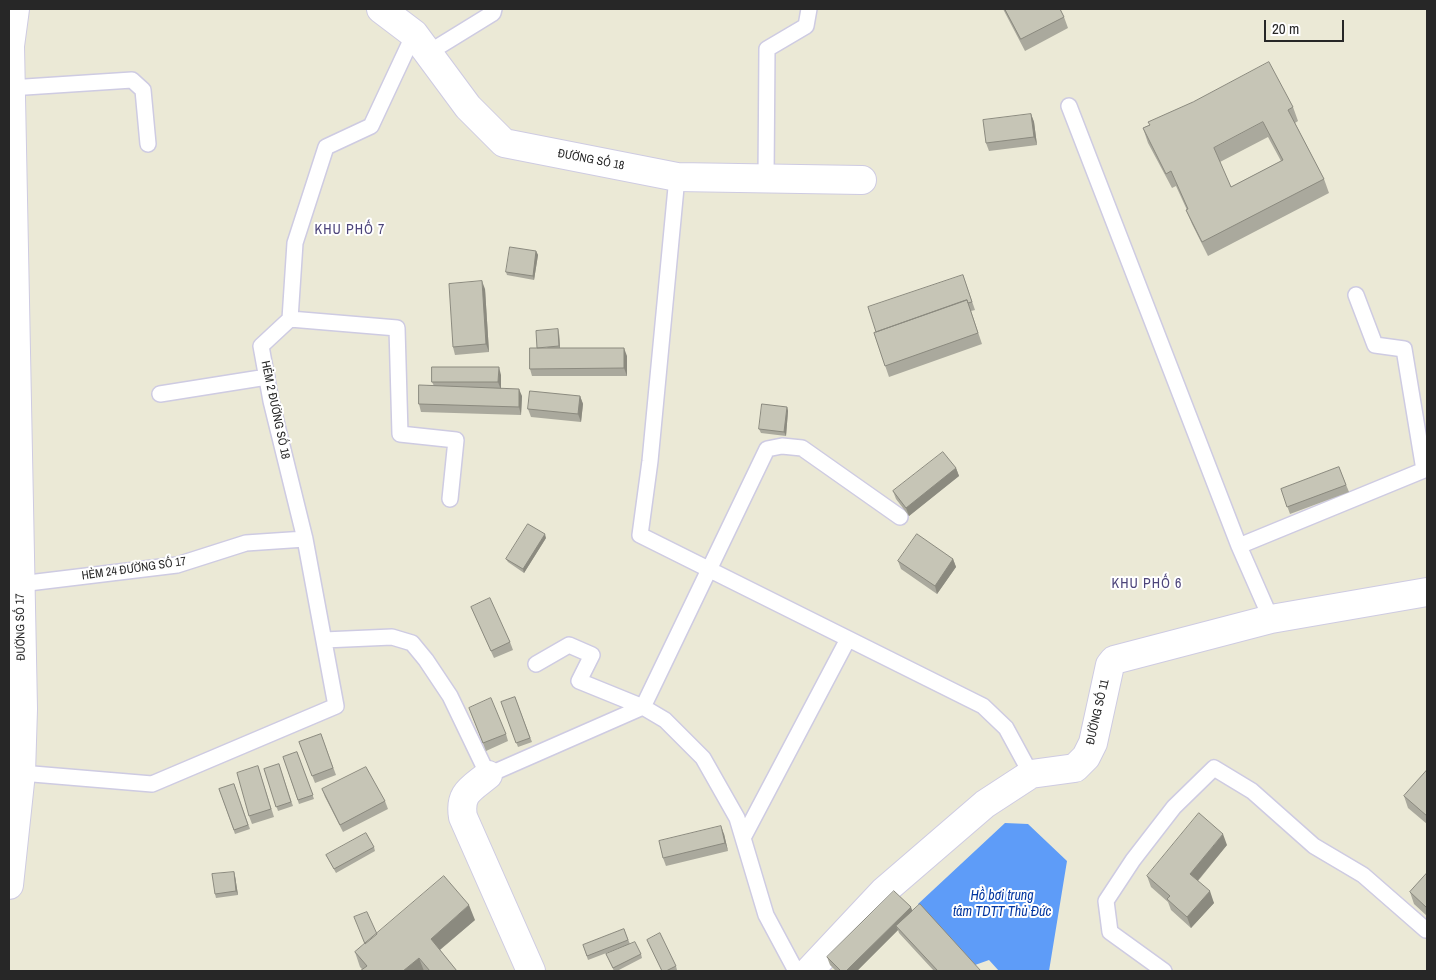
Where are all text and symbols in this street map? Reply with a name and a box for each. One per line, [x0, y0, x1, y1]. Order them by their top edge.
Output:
scale bar [1266, 10, 1346, 42]
text: 20 m [1272, 18, 1299, 39]
street label: ĐƯỜNG SỐ 18 [557, 147, 625, 173]
district label: KHU PHỐ 7 [313, 222, 387, 238]
street label: HẺM 2 ĐƯỜNG SỐ 18 [258, 360, 292, 460]
street label: HẺM 24 ĐƯỜNG SỐ 17 [81, 555, 187, 583]
district label: KHU PHỐ 6 [1110, 576, 1184, 592]
street label: ĐƯỜNG SỐ 17 [13, 593, 29, 661]
street label: ĐƯỜNG SỐ 11 [1084, 678, 1112, 746]
water label: Hồ bơi trung tâm TDTT Thủ Đức [953, 888, 1051, 920]

